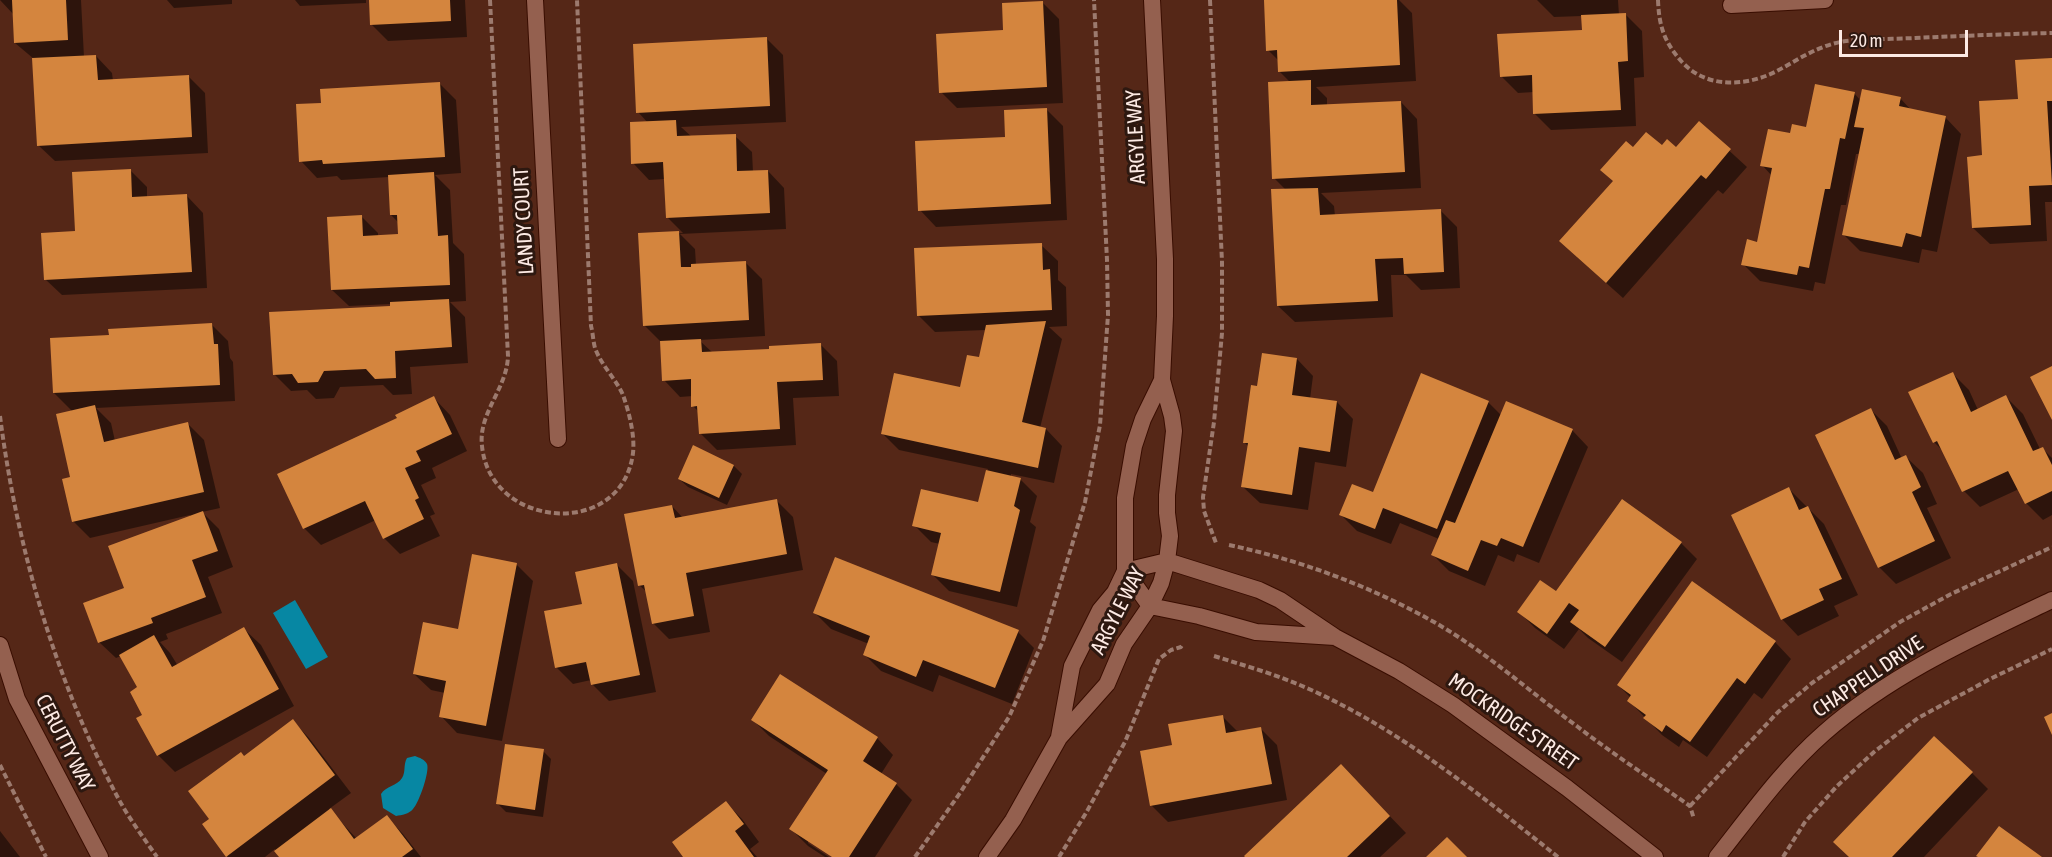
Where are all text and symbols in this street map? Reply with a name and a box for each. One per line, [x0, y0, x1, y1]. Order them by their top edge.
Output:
scale bar [1842, 18, 1971, 56]
text: 20 m [1850, 30, 1882, 51]
street label: ARGYLE WAY [1121, 89, 1151, 185]
street label: LANDY COURT [509, 167, 539, 275]
street label: ARGYLE WAY [1085, 563, 1151, 659]
street label: CHAPPELL DRIVE [1808, 631, 1928, 723]
street label: MOCKRIDGE STREET [1443, 668, 1583, 776]
street label: CERUTTY WAY [30, 690, 100, 796]

